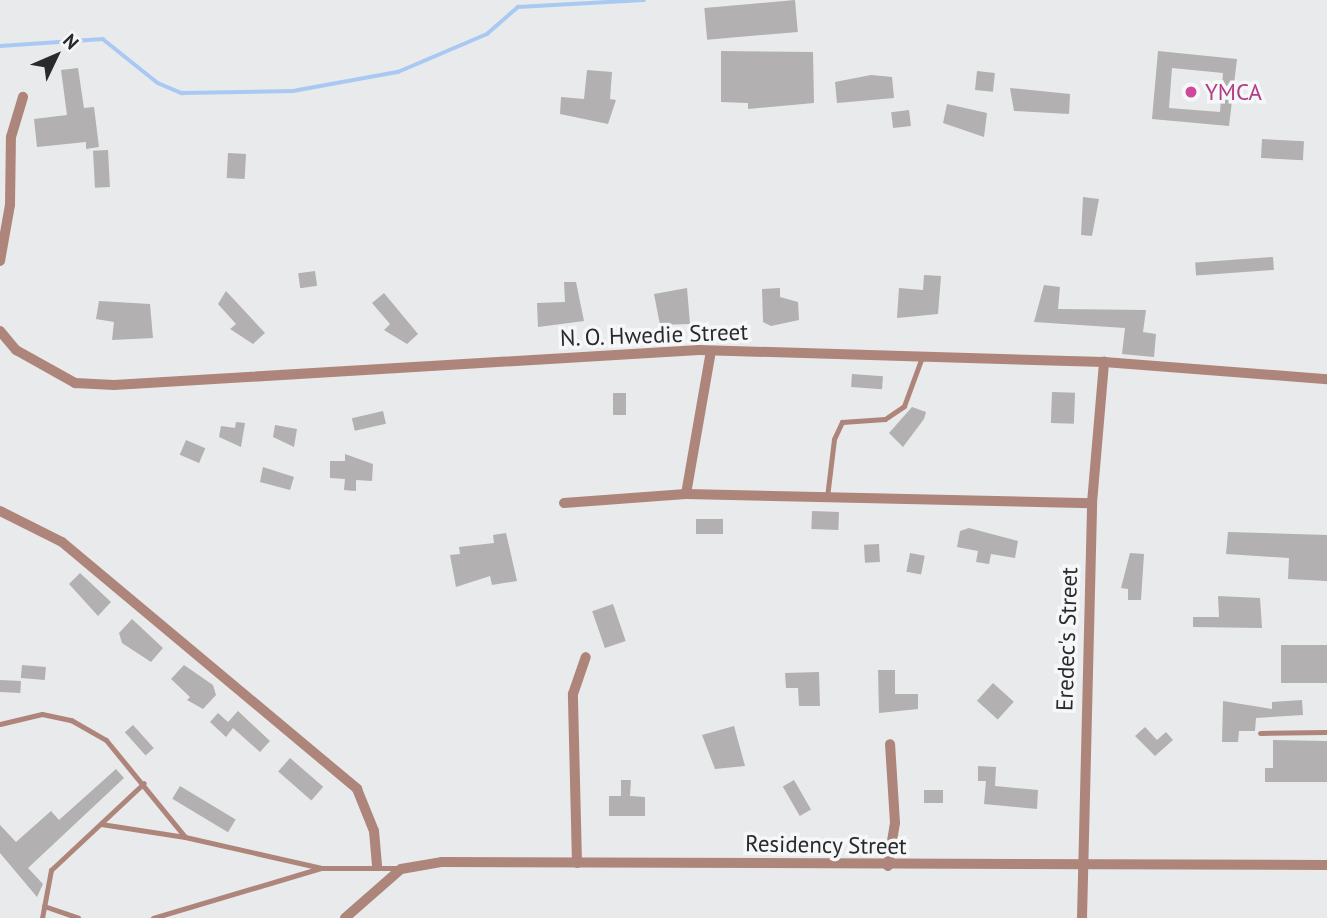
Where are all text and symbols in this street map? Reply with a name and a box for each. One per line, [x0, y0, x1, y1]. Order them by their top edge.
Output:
north arrow [21, 21, 91, 91]
text: N [58, 29, 84, 54]
place label: YMCA [1205, 78, 1262, 106]
marker: YMCA [1183, 84, 1199, 100]
street label: N. O. Hwedie Street [558, 318, 750, 352]
street label: Eredec's Street [1051, 567, 1083, 711]
street label: Residency Street [745, 830, 907, 860]

